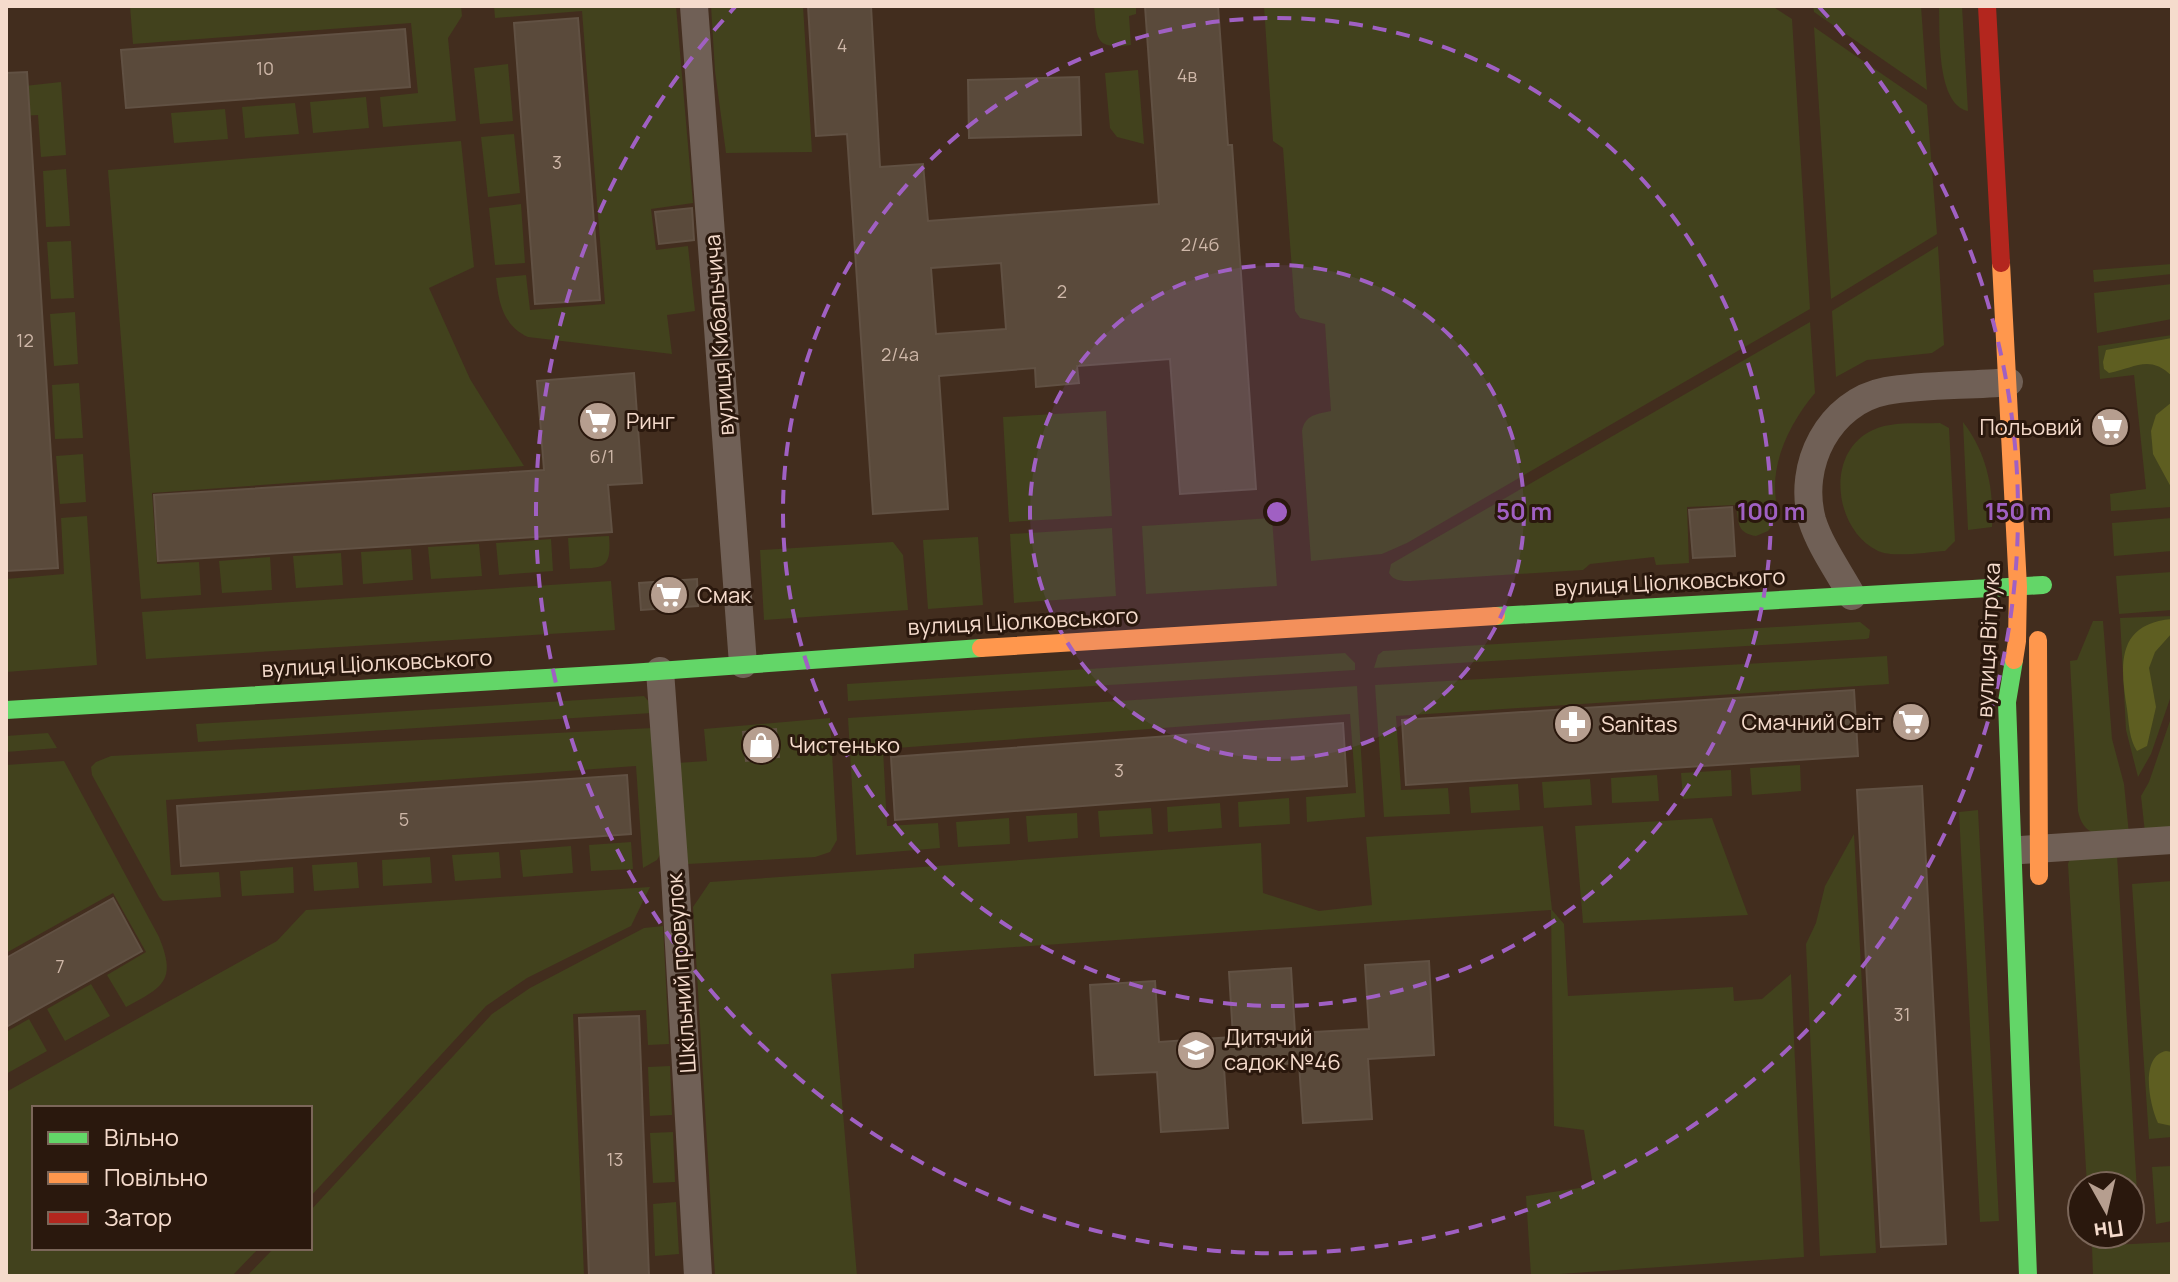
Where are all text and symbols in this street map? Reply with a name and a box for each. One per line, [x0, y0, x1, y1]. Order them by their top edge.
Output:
house number: 4 [837, 33, 847, 57]
house number: 10 [256, 56, 274, 80]
house number: 4в [1177, 63, 1197, 87]
house number: 3 [552, 150, 562, 174]
house number: 2/4б [1181, 232, 1219, 256]
street label: вулиця Кибальчича [697, 233, 741, 437]
house number: 2 [1057, 279, 1067, 303]
house number: 12 [16, 328, 34, 352]
house number: 2/4а [881, 342, 919, 366]
supermarket icon: Ринг [577, 400, 619, 442]
place label: Ринг [626, 406, 675, 436]
supermarket icon: Польовий [2089, 406, 2131, 448]
place label: Польовий [1980, 412, 2082, 442]
house number: 6/1 [589, 444, 615, 468]
text: 50 m [1496, 494, 1552, 527]
text: 100 m [1737, 494, 1805, 527]
text: 150 m [1985, 494, 2051, 527]
centre of rings [1263, 498, 1291, 526]
street label: вулиця Ціолковського [1554, 561, 1786, 603]
street label: вулиця Вітрука [1969, 562, 2007, 718]
supermarket icon: Смак [648, 574, 690, 616]
place label: Смак [697, 580, 752, 610]
street label: вулиця Ціолковського [907, 600, 1139, 642]
street label: вулиця Ціолковського [261, 642, 493, 684]
supermarket icon: Смачний Світ [1890, 701, 1932, 743]
pharmacy icon: Sanitas [1552, 703, 1594, 745]
place label: Смачний Світ [1742, 707, 1883, 737]
place label: Sanitas [1601, 709, 1678, 739]
shop icon: Чистенько [740, 724, 782, 766]
place label: Чистенько [789, 730, 900, 760]
house number: 3 [1114, 758, 1124, 782]
house number: 5 [399, 807, 409, 831]
street label: Шкільний провулок [659, 871, 703, 1074]
house number: 7 [55, 954, 65, 978]
house number: 31 [1894, 1002, 1910, 1026]
place label: Дитячий садок №46 [1224, 1022, 1341, 1077]
school or university icon: Дитячий садок №46 [1175, 1029, 1217, 1071]
legend [32, 1106, 312, 1250]
text: Вільно [104, 1120, 179, 1153]
house number: 13 [607, 1147, 623, 1171]
text: Повільно [104, 1160, 208, 1193]
north arrow [2066, 1170, 2146, 1250]
text: Затор [104, 1200, 172, 1233]
text: Пн [2092, 1213, 2126, 1247]

